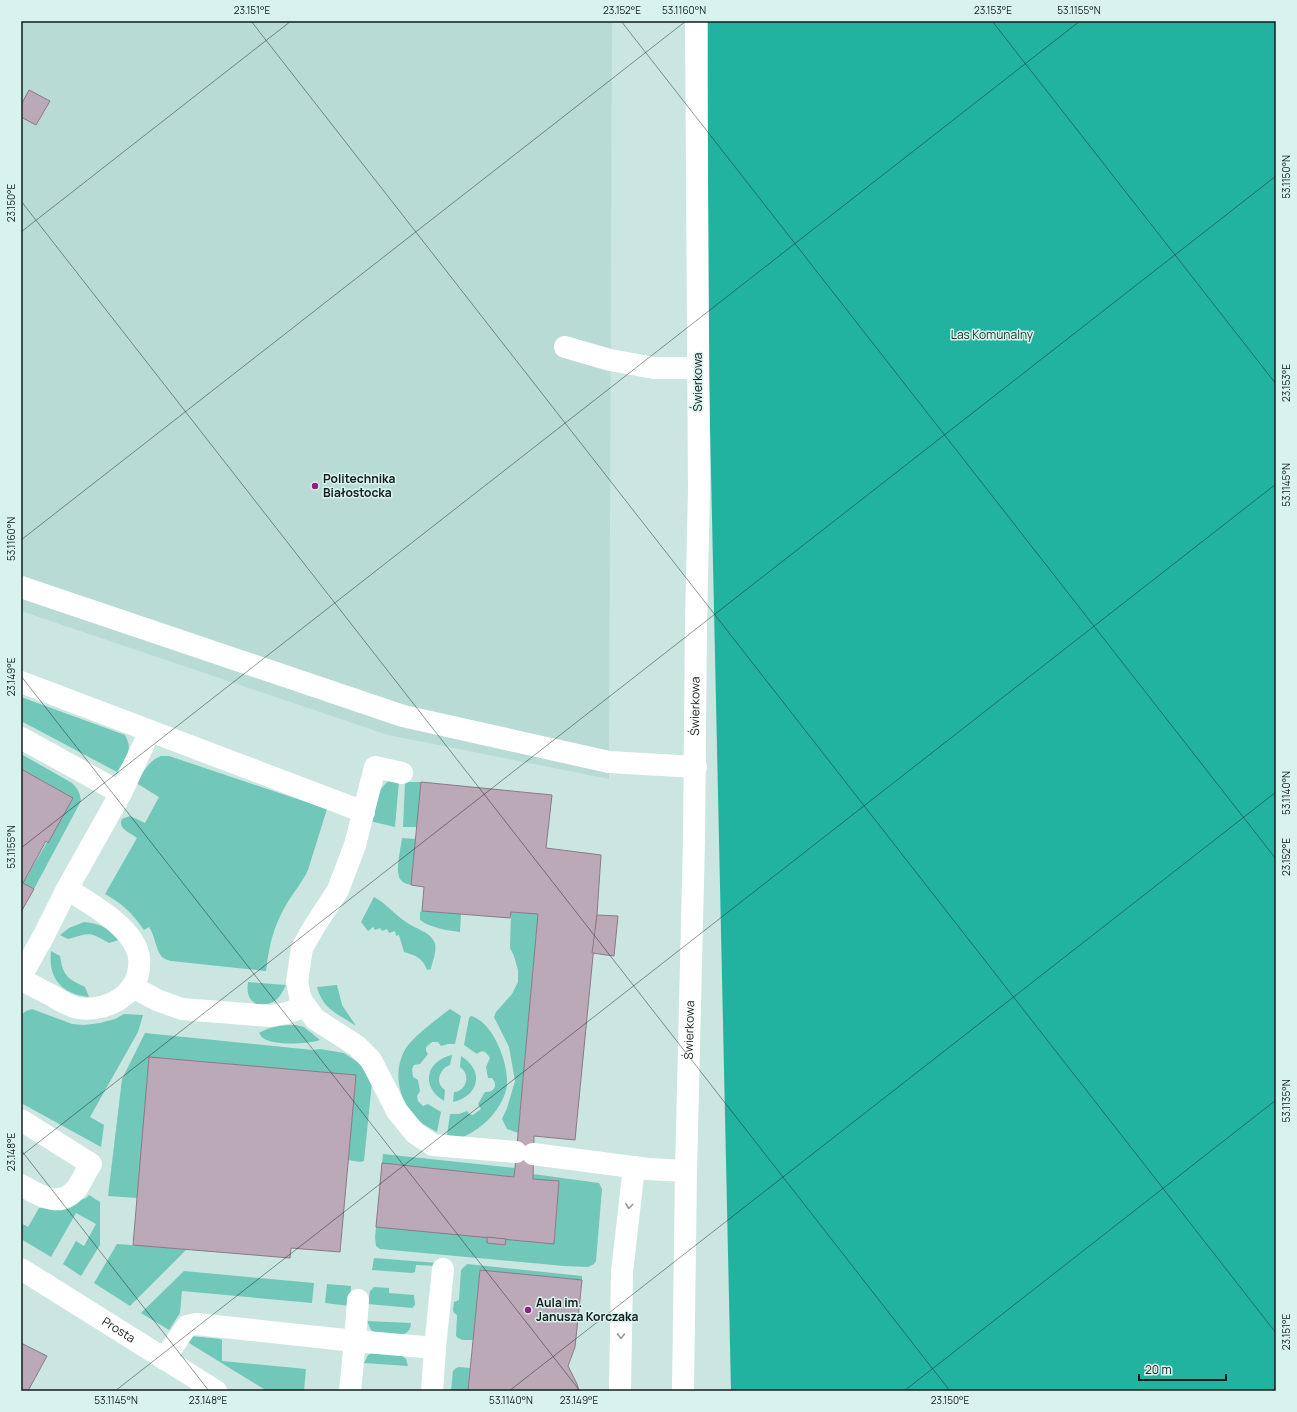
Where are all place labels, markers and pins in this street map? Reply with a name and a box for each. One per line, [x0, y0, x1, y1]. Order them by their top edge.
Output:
place label: Politechnika Białostocka [323, 470, 396, 501]
marker: Politechnika Białostocka [310, 481, 320, 491]
place label: Aula im. Janusza Korczaka [536, 1294, 638, 1325]
marker: Aula im. Janusza Korczaka [523, 1305, 533, 1315]

